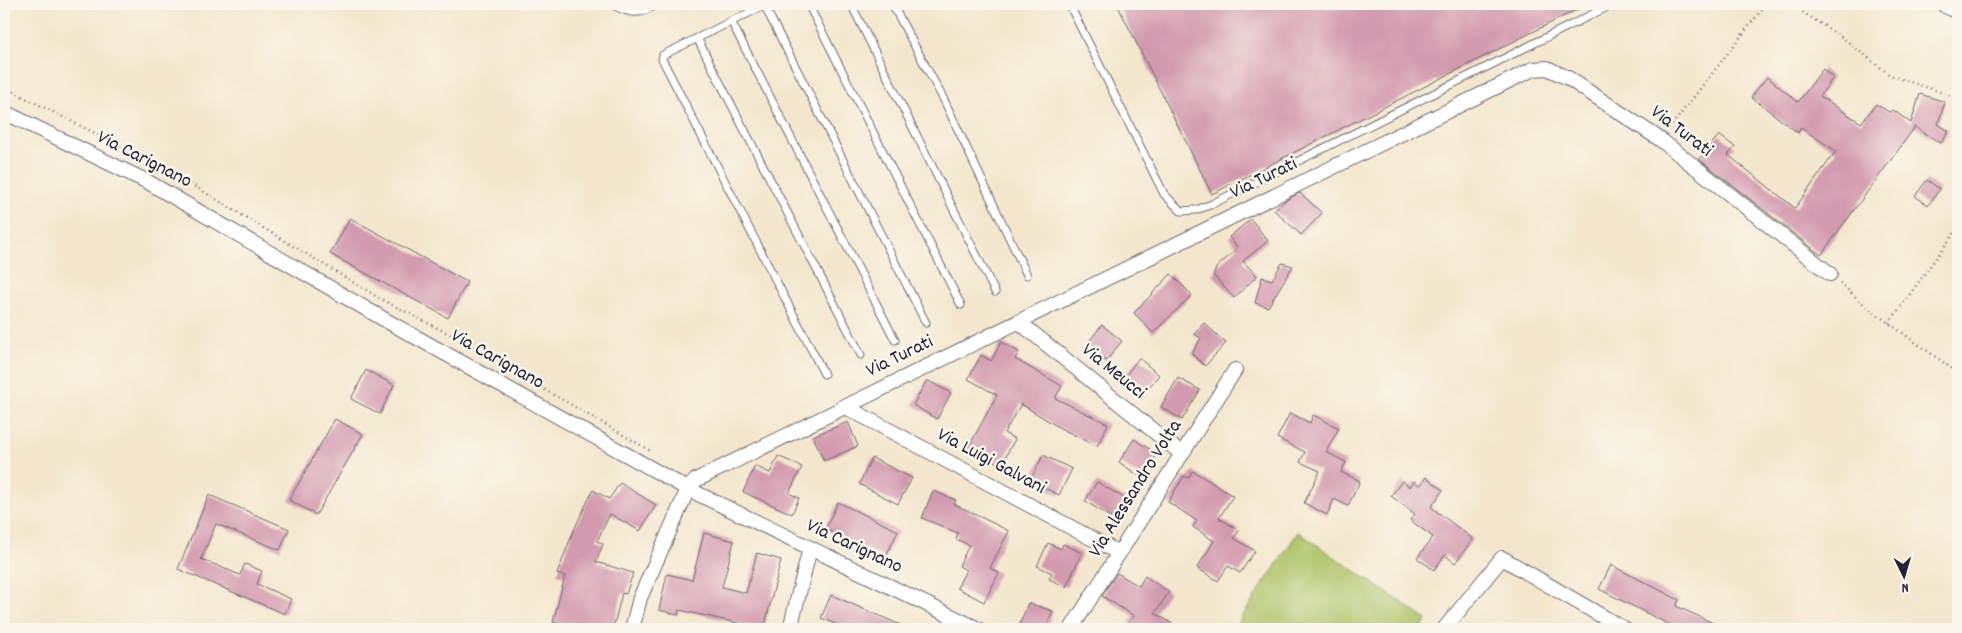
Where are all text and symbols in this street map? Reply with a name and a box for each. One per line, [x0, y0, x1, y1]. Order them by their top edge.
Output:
street label: Via Turati [1644, 99, 1718, 165]
street label: Via Carignano [92, 124, 196, 196]
street label: Via Turati [1226, 151, 1303, 207]
street label: Via Carignano [445, 323, 549, 397]
street label: Via Turati [862, 329, 939, 385]
street label: Via Meucci [1075, 337, 1152, 407]
street label: Via Alessandro Volta [1082, 414, 1190, 563]
street label: Via Luigi Galvani [932, 422, 1051, 503]
street label: Via Carignano [801, 513, 907, 582]
north arrow [1880, 550, 1930, 600]
text: N [1901, 577, 1909, 597]

